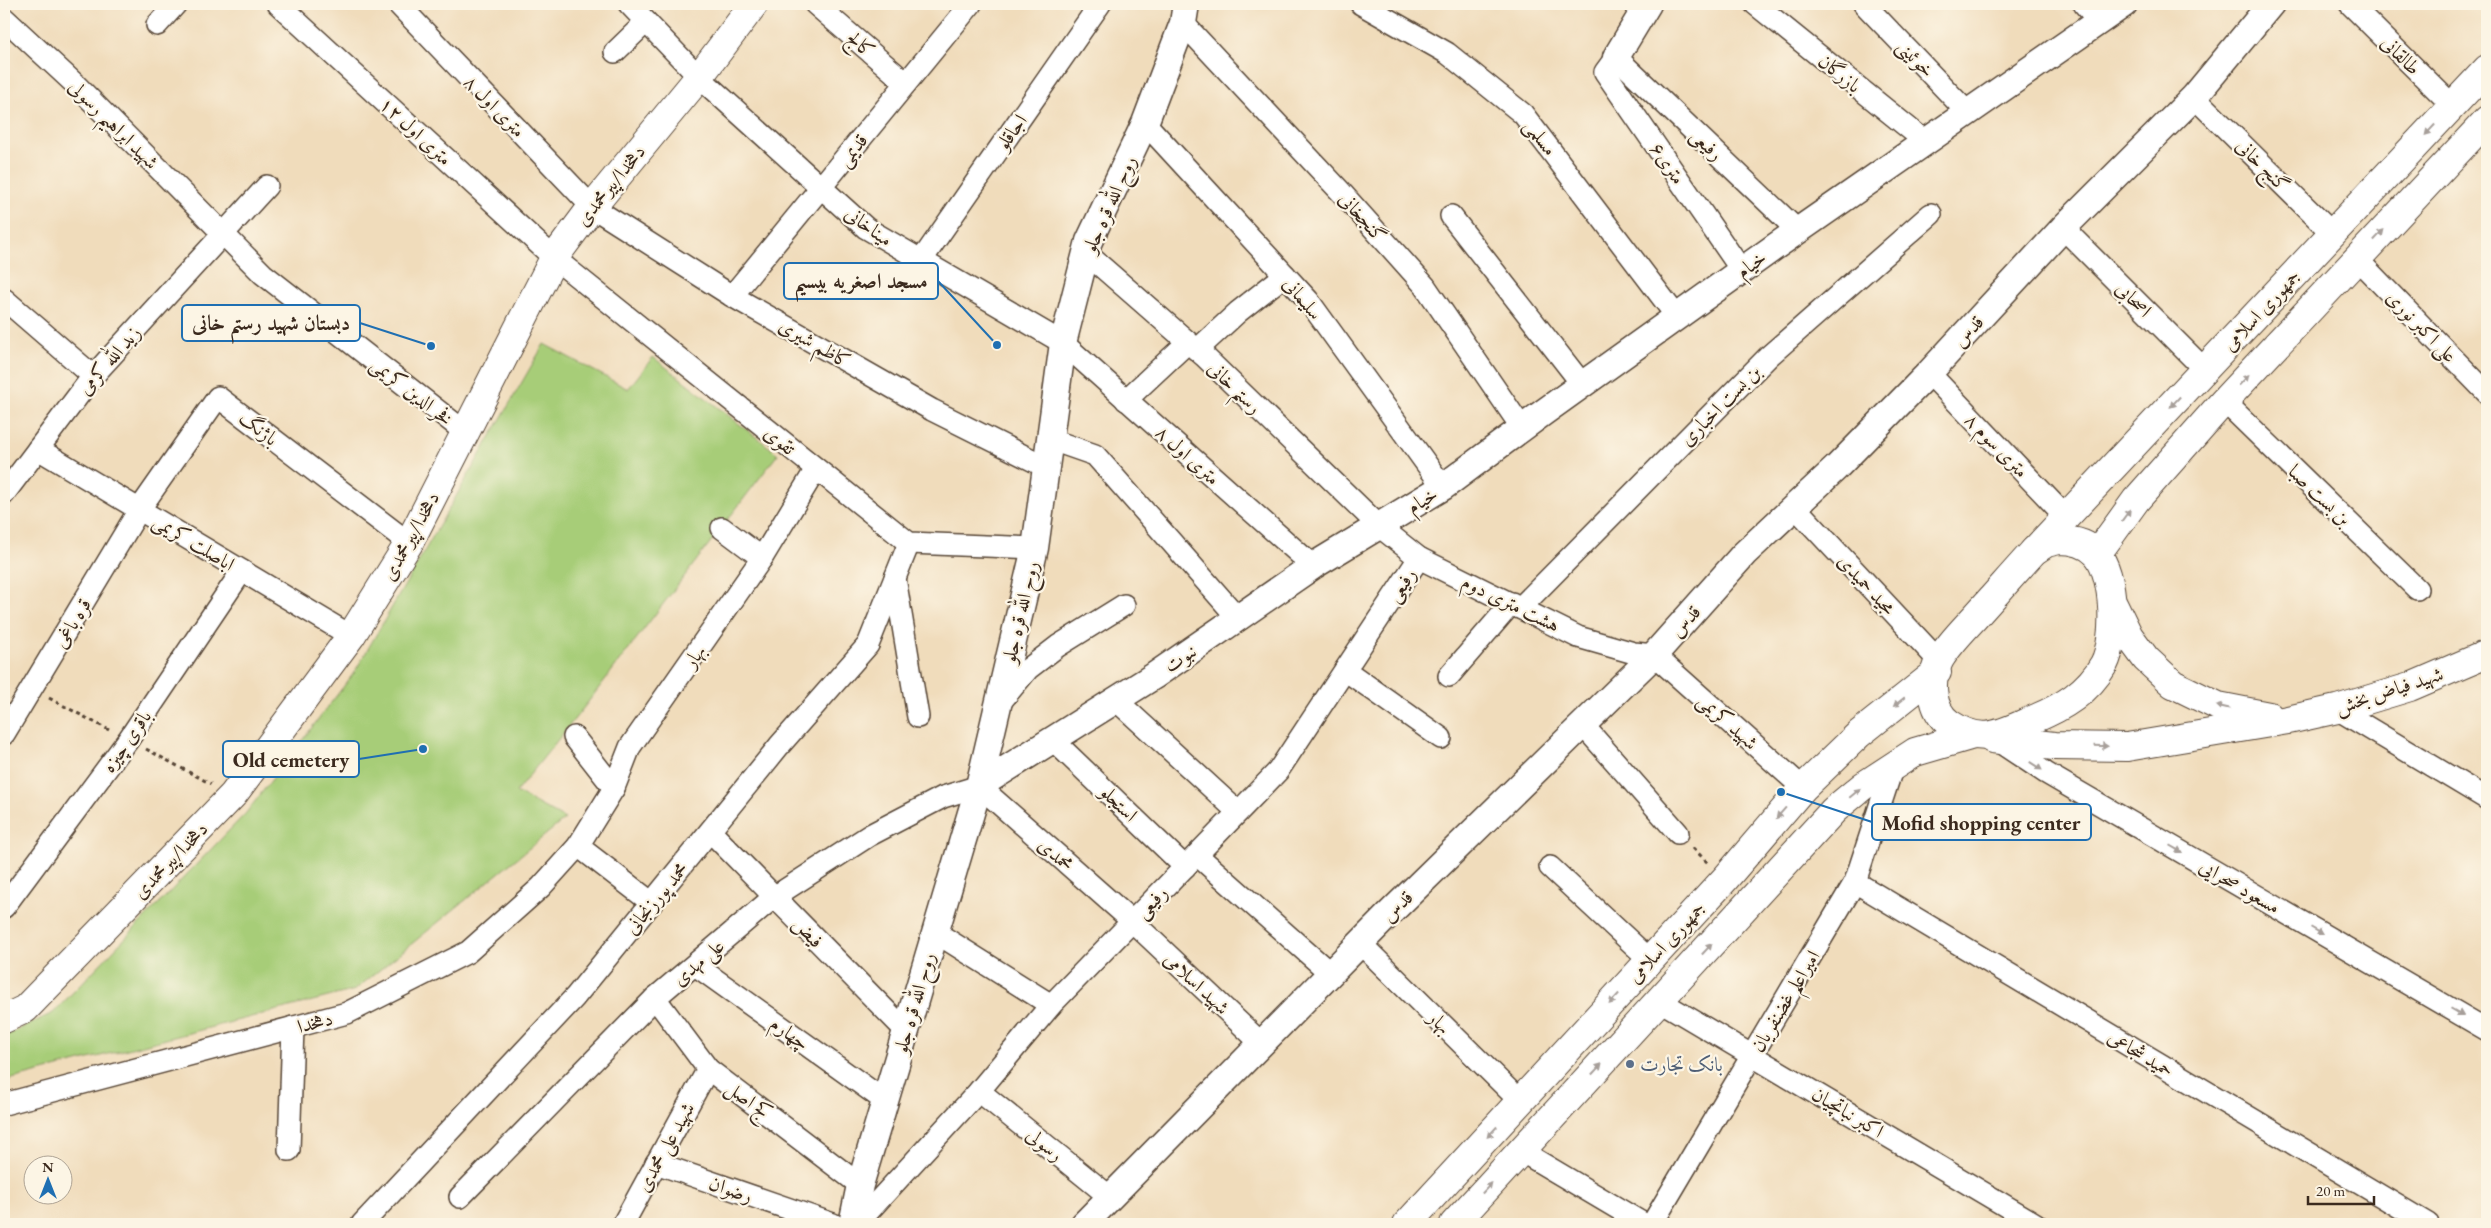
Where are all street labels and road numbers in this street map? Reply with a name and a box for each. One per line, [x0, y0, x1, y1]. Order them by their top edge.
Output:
street label: کالج [839, 25, 881, 66]
street label: طالقانی [2375, 29, 2427, 81]
street label: خوئینی [1890, 33, 1941, 84]
street label: بازرگان [1813, 48, 1867, 98]
street label: ۸ متری اول [459, 69, 531, 143]
street label: شهید ابراهیم رسولی [58, 73, 165, 180]
street label: ۱۲ متری اول [374, 91, 458, 171]
street label: اجاقلو [988, 109, 1033, 157]
street label: مسلمی [1518, 113, 1563, 161]
street label: رفیعی [1684, 122, 1729, 167]
street label: قدیمی [831, 128, 874, 173]
street label: گنج خانی [2227, 132, 2296, 201]
street label: ۶متری [1644, 137, 1692, 189]
street label: دهخدا/پیرمحمدی [569, 139, 652, 232]
street label: روح الله قره جلو [1073, 150, 1147, 261]
street label: گنجخانی [1333, 186, 1393, 248]
street label: میناخانی [840, 200, 898, 252]
street label: خیام [1731, 244, 1774, 288]
street label: جمهوری اسلامی [2216, 263, 2306, 357]
street label: سلیمانی [1277, 271, 1329, 325]
street label: اصحابی [2109, 275, 2158, 324]
street label: علی اکبر نوری [2379, 284, 2463, 369]
street label: قدس [1946, 309, 1990, 353]
street label: کاظم شیری [771, 312, 856, 379]
street label: زید الله کرمی [70, 319, 146, 400]
street label: فخر الدین کریمی [365, 351, 459, 432]
street label: رستم خانی [1197, 355, 1268, 424]
street label: بن بست اخباری [1674, 358, 1767, 451]
street label: باژنگ [234, 405, 284, 451]
street label: ۸ متری سوم [1956, 407, 2035, 487]
street label: تقوی [759, 419, 801, 461]
street label: ۸ متری اول [1150, 419, 1226, 491]
street label: بن بست صبا [2283, 458, 2357, 532]
street label: خیام [1402, 481, 1445, 524]
street label: دهخدا/پیرمحمدی [375, 487, 447, 586]
street label: اباصلت کریمی [148, 507, 240, 578]
street label: مجید حمیدی [1832, 548, 1902, 620]
street label: روح الله قره جلو [993, 558, 1049, 669]
street label: رفیعی [1380, 563, 1423, 608]
street label: هشت متری دوم [1455, 568, 1564, 642]
street label: قره باغی [47, 593, 97, 653]
street label: قدس [1664, 599, 1706, 643]
street label: نبوت [1159, 638, 1201, 678]
street label: بهار [676, 639, 711, 675]
street label: شهید فیاض بخش [2332, 660, 2447, 721]
street label: شهید کریمی [1691, 687, 1764, 756]
street label: باقری چیزه [95, 705, 158, 778]
street label: استجلو [1093, 777, 1143, 827]
street label: دهخدا/پیرمحمدی [127, 816, 215, 906]
street label: محمدی [1033, 831, 1079, 877]
street label: مسعود صحرایی [2194, 852, 2285, 920]
street label: محمد پورزنجانی [618, 856, 695, 941]
street label: رفیعی [1129, 880, 1174, 925]
street label: قدس [1375, 884, 1419, 928]
street label: جمهوری اسلامی [1621, 895, 1711, 989]
street label: فیض [786, 911, 829, 954]
street label: علی مهدی [667, 933, 731, 993]
street label: امیراعلم غضنفریان [1744, 945, 1832, 1061]
street label: شهید اسلامی [1158, 946, 1236, 1020]
street label: روح الله قره جلو [885, 949, 946, 1060]
street label: بهار [1421, 1003, 1457, 1039]
street label: دهخدا [294, 1005, 336, 1039]
street label: چهارم [762, 1010, 815, 1060]
street label: حمید شجاعی [2103, 1023, 2179, 1083]
street label: کج اصل [718, 1074, 777, 1129]
street label: اکبر نباتچیان [1807, 1080, 1889, 1145]
street label: شهید علی محمدی [630, 1098, 702, 1197]
street label: رسولی [1021, 1121, 1069, 1167]
street label: رضوان [706, 1169, 756, 1209]

